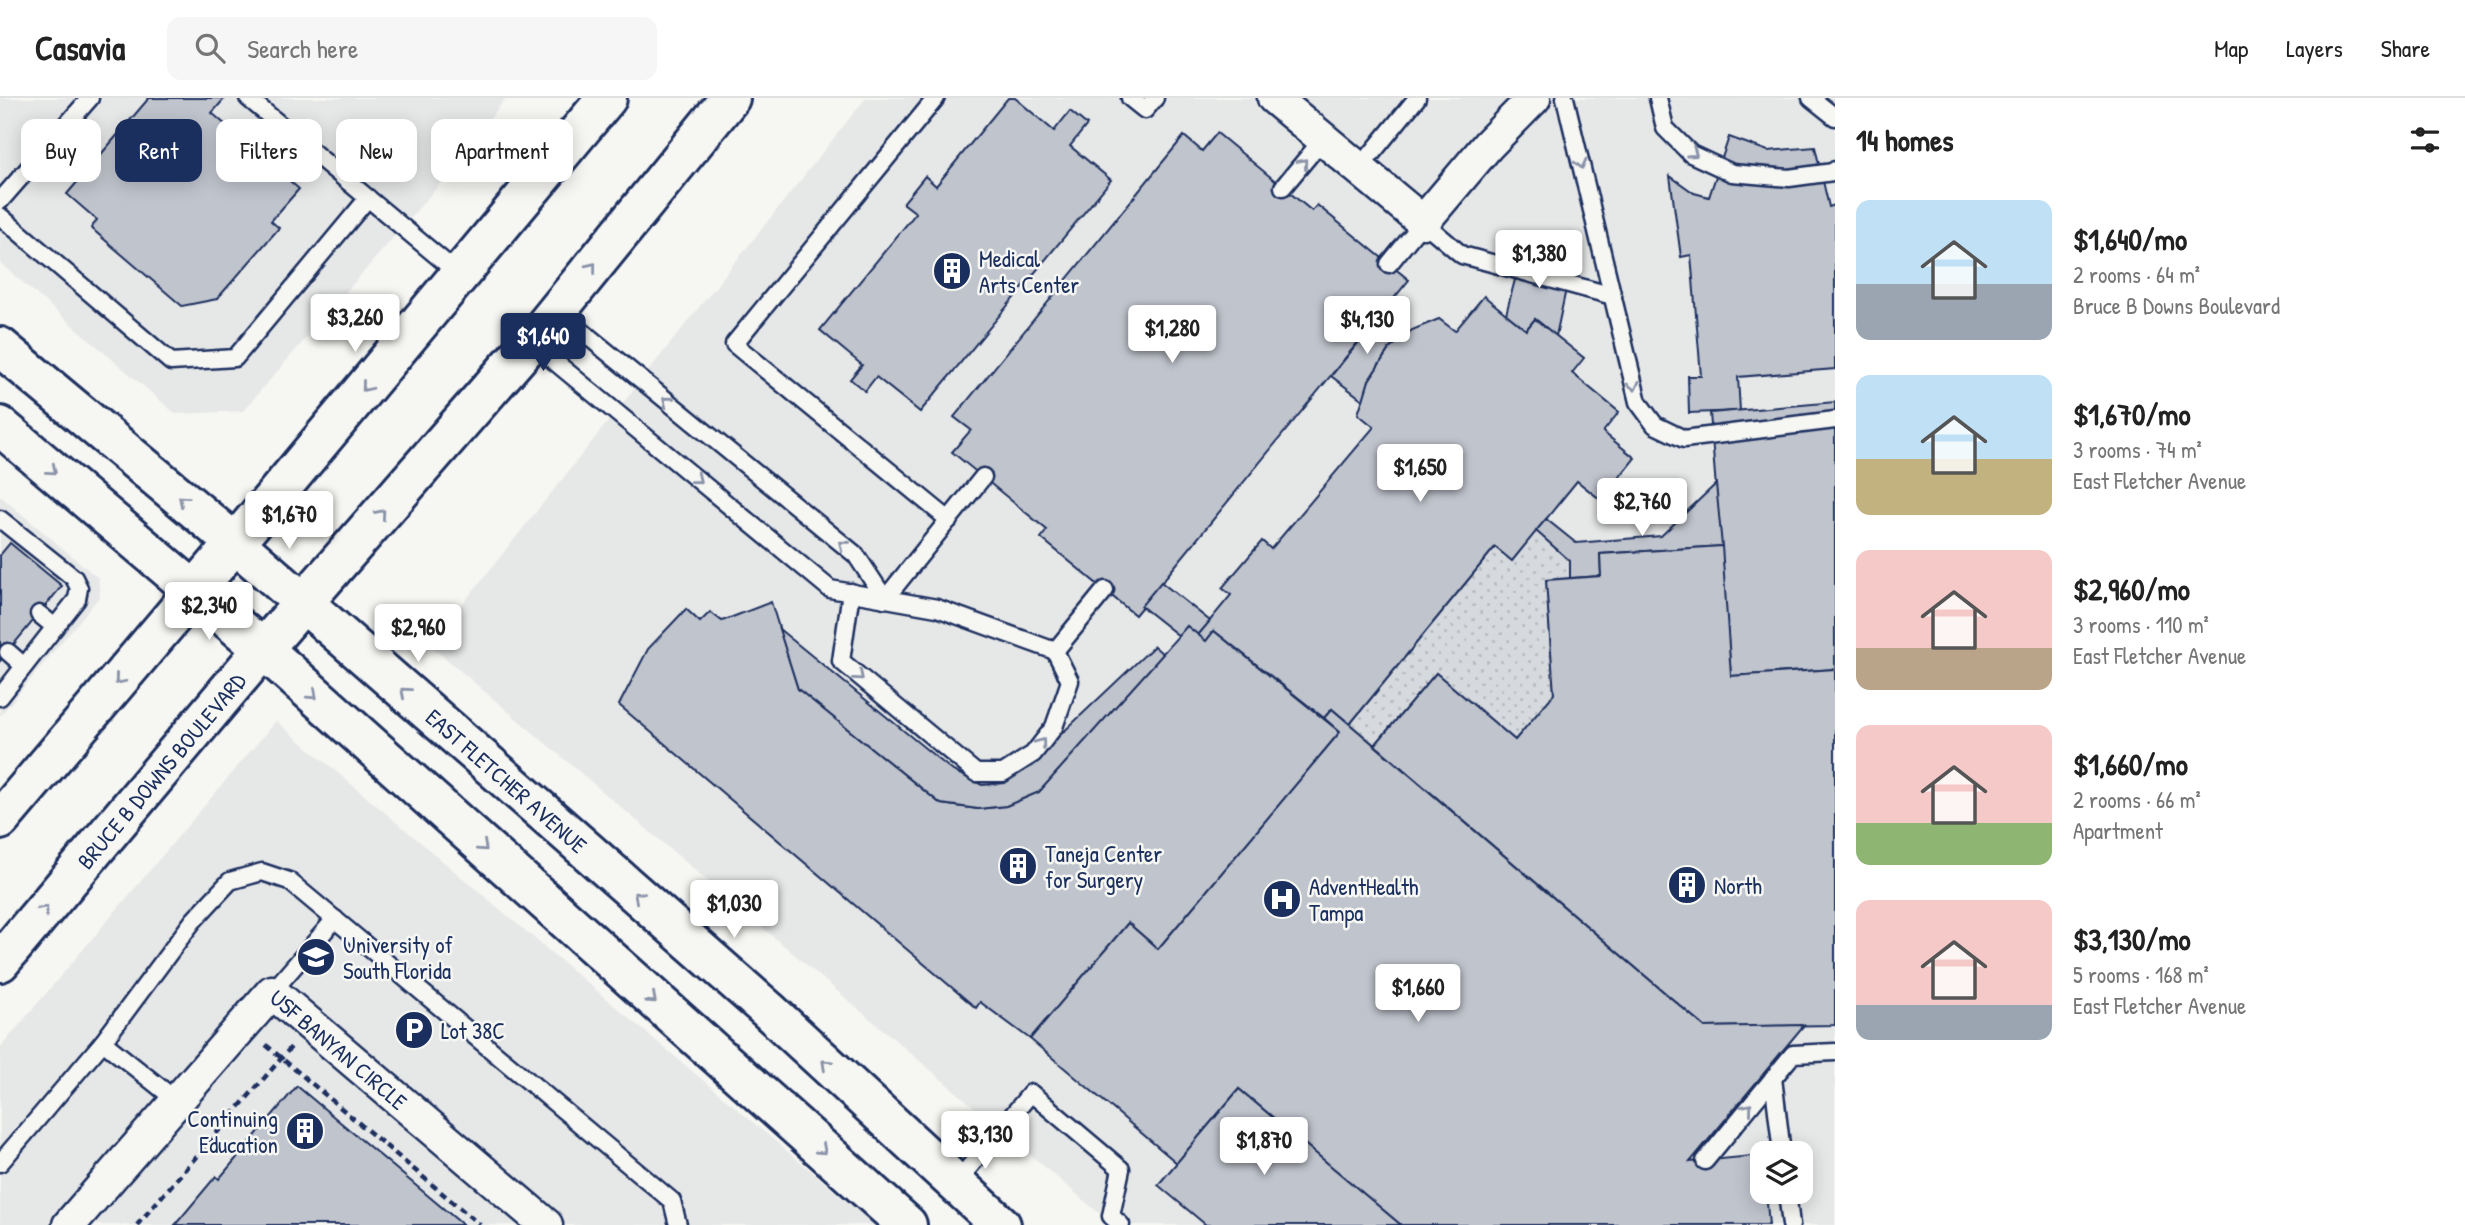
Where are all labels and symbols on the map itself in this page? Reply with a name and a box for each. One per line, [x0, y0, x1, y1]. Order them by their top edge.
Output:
one-way arrow [1685, 144, 1698, 157]
one-way arrow [1295, 158, 1307, 171]
one-way arrow [1573, 158, 1587, 170]
pin: $1,380 [1482, 230, 1596, 290]
place label: Medical Arts Center [979, 243, 1079, 300]
building icon: Medical Arts Center [931, 250, 973, 292]
one-way arrow [584, 262, 597, 274]
pin: $3,260 [298, 294, 412, 354]
pin: $4,130 [1310, 296, 1424, 356]
pin: $1,280 [1115, 306, 1229, 365]
pin: $1,640 [486, 314, 600, 373]
one-way arrow [362, 379, 375, 392]
one-way arrow [1626, 379, 1640, 391]
one-way arrow [663, 397, 676, 409]
pin: $1,650 [1363, 444, 1477, 504]
one-way arrow [44, 462, 57, 474]
one-way arrow [688, 471, 701, 483]
pin: $2,760 [1585, 478, 1699, 538]
pin: $1,670 [232, 491, 346, 551]
one-way arrow [178, 496, 191, 508]
one-way arrow [373, 509, 385, 522]
one-way arrow [839, 541, 852, 553]
pin: $2,340 [152, 582, 266, 642]
pin: $2,960 [361, 604, 475, 664]
street label: BRUCE B DOWNS BOULEVARD [69, 666, 252, 875]
one-way arrow [851, 668, 864, 680]
one-way arrow [114, 673, 127, 685]
one-way arrow [305, 687, 318, 699]
one-way arrow [401, 688, 414, 700]
street label: EAST FLETCHER AVENUE [420, 701, 594, 860]
one-way arrow [1033, 738, 1046, 751]
place label: Taneja Center for Surgery [1045, 838, 1162, 895]
one-way arrow [475, 839, 488, 851]
building icon: Taneja Center for Surgery [997, 845, 1039, 887]
building icon: North [1666, 864, 1708, 906]
place label: North [1714, 870, 1762, 901]
place label: AdventHealth Tampa [1309, 871, 1419, 928]
hospital icon: AdventHealth Tampa [1261, 878, 1303, 920]
pin: $1,030 [677, 880, 791, 940]
one-way arrow [633, 892, 646, 904]
one-way arrow [36, 905, 48, 918]
place label: University of South Florida [343, 929, 454, 986]
school or university icon: University of South Florida [295, 936, 337, 978]
pin: $1,660 [1361, 964, 1475, 1024]
street label: USF BANYAN CIRCLE [264, 982, 414, 1116]
one-way arrow [644, 991, 657, 1003]
parking icon: Lot 38C [393, 1009, 435, 1051]
place label: Lot 38C [441, 1015, 505, 1046]
one-way arrow [821, 1060, 834, 1072]
place label: Continuing Education [187, 1103, 278, 1160]
one-way arrow [1740, 1104, 1753, 1116]
building icon: Continuing Education [284, 1110, 326, 1152]
pin: $3,130 [928, 1112, 1042, 1171]
pin: $1,870 [1207, 1118, 1321, 1177]
one-way arrow [814, 1142, 827, 1154]

